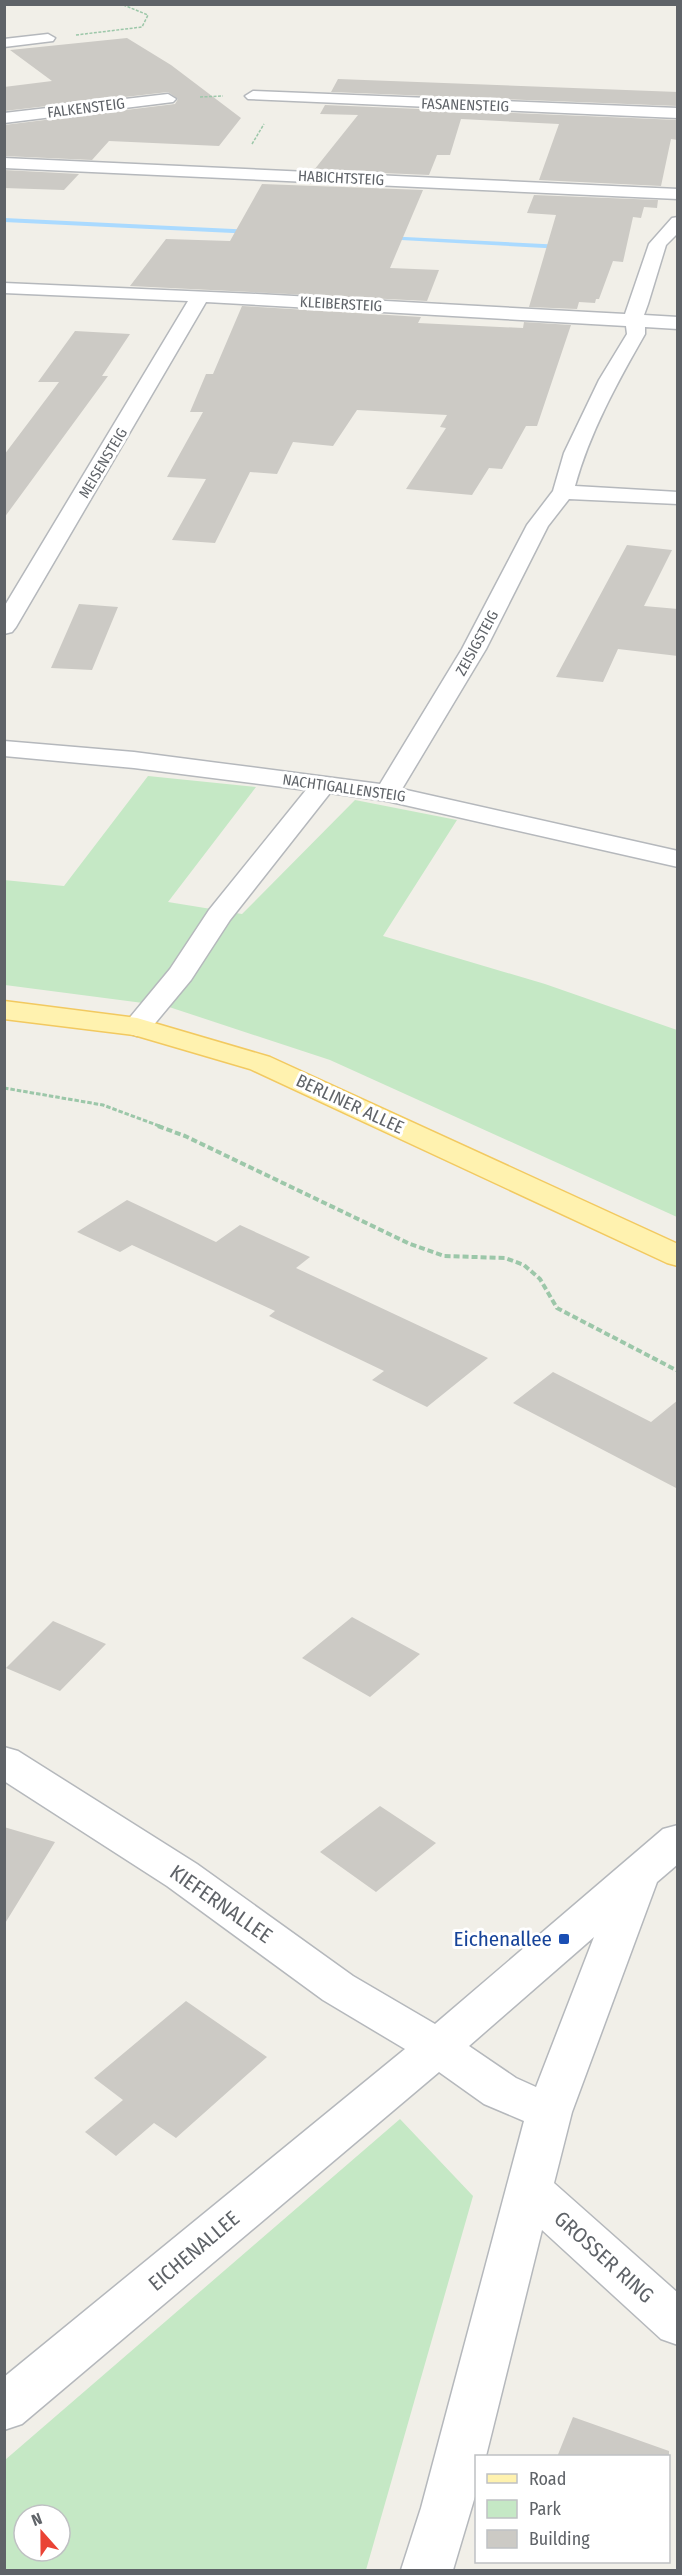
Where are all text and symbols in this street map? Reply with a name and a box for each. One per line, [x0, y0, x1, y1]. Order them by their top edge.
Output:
street label: FALKENSTEIG [46, 94, 126, 122]
street label: FASANENSTEIG [421, 94, 509, 116]
street label: HABICHTSTEIG [298, 167, 384, 189]
street label: KLEIBERSTEIG [299, 293, 383, 315]
street label: MEISENSTEIG [75, 425, 131, 501]
street label: ZEISIGSTEIG [452, 607, 502, 679]
street label: NACHTIGALLENSTEIG [281, 770, 407, 806]
street label: BERLINER ALLEE [293, 1069, 407, 1139]
street label: KIEFERNALLEE [165, 1859, 277, 1949]
place label: Eichenallee [454, 1926, 552, 1952]
marker: Eichenallee [557, 1932, 571, 1946]
street label: EICHENALLEE [143, 2205, 245, 2297]
street label: GROSSER RING [549, 2206, 659, 2308]
legend [475, 2455, 670, 2563]
text: Road [529, 2468, 566, 2490]
text: Park [529, 2498, 562, 2520]
north arrow [12, 2503, 72, 2563]
text: N [29, 2509, 45, 2530]
text: Building [529, 2528, 590, 2550]

